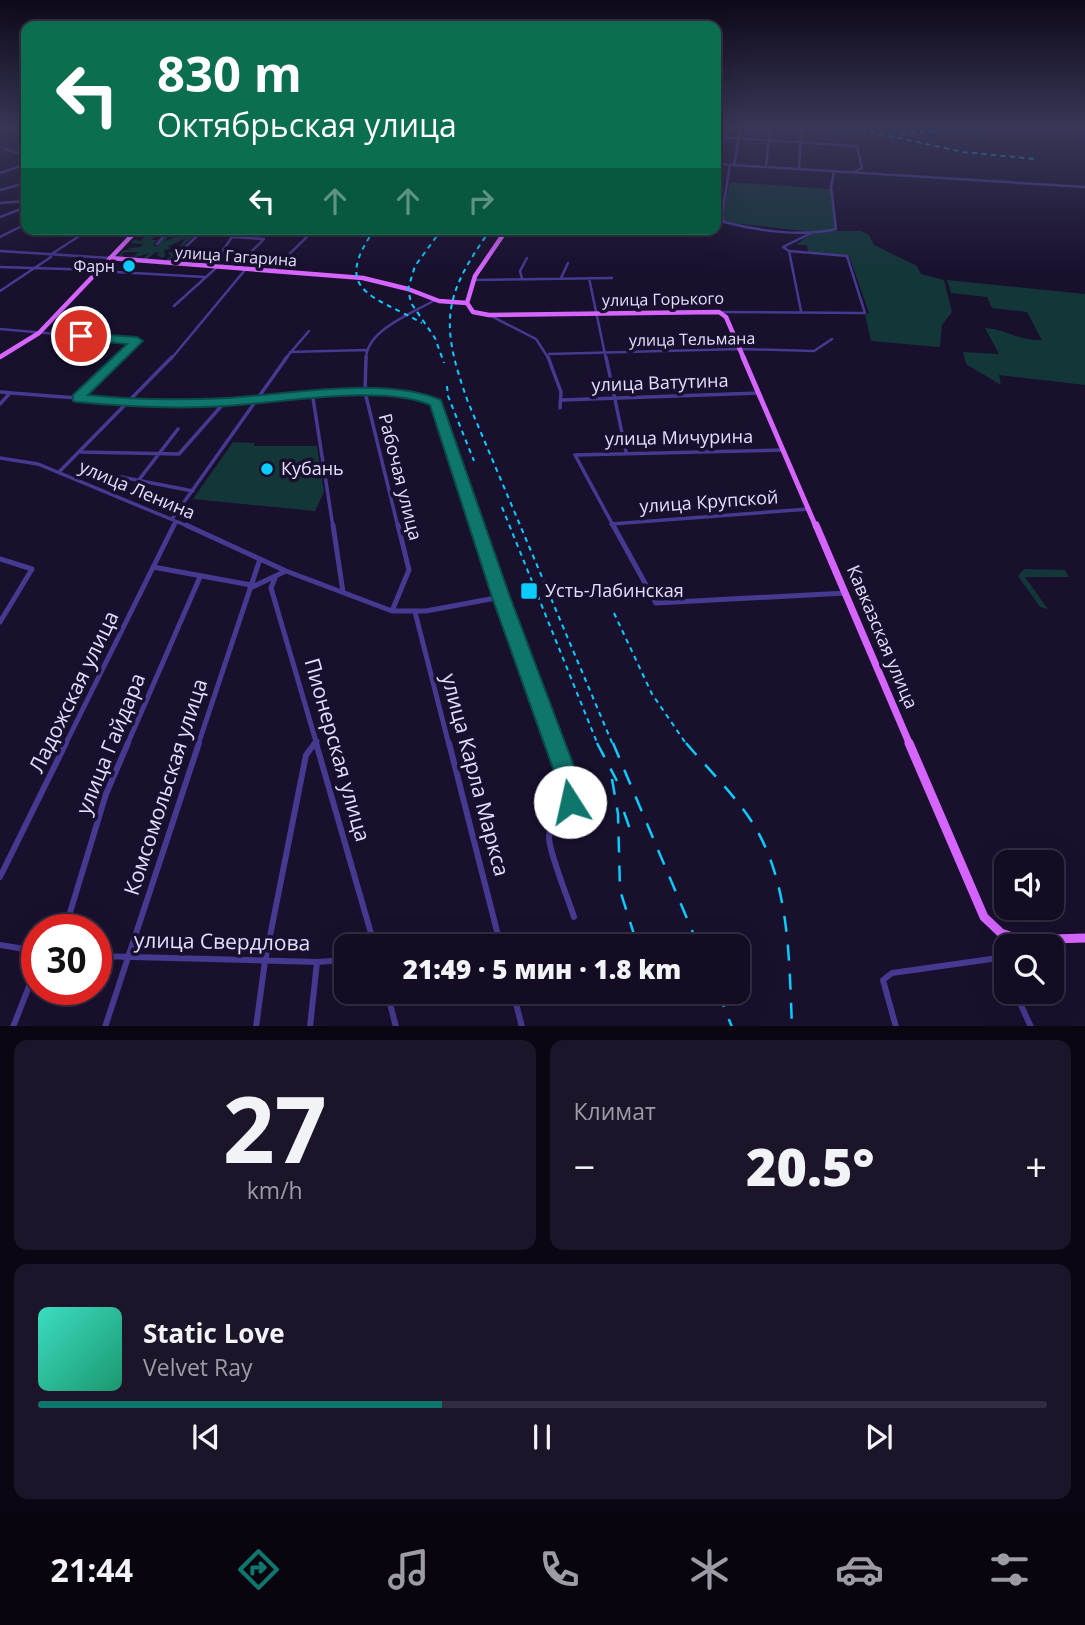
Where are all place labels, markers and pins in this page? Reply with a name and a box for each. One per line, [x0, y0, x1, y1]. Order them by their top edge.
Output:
place label: Фарн [73, 255, 115, 277]
marker: Фарн [121, 258, 137, 274]
pin [51, 306, 111, 366]
place label: Кубань [281, 456, 344, 480]
marker: Кубань [259, 461, 275, 477]
place label: Усть-Лабинская [545, 578, 684, 602]
marker: Усть-Лабинская [519, 581, 539, 601]

